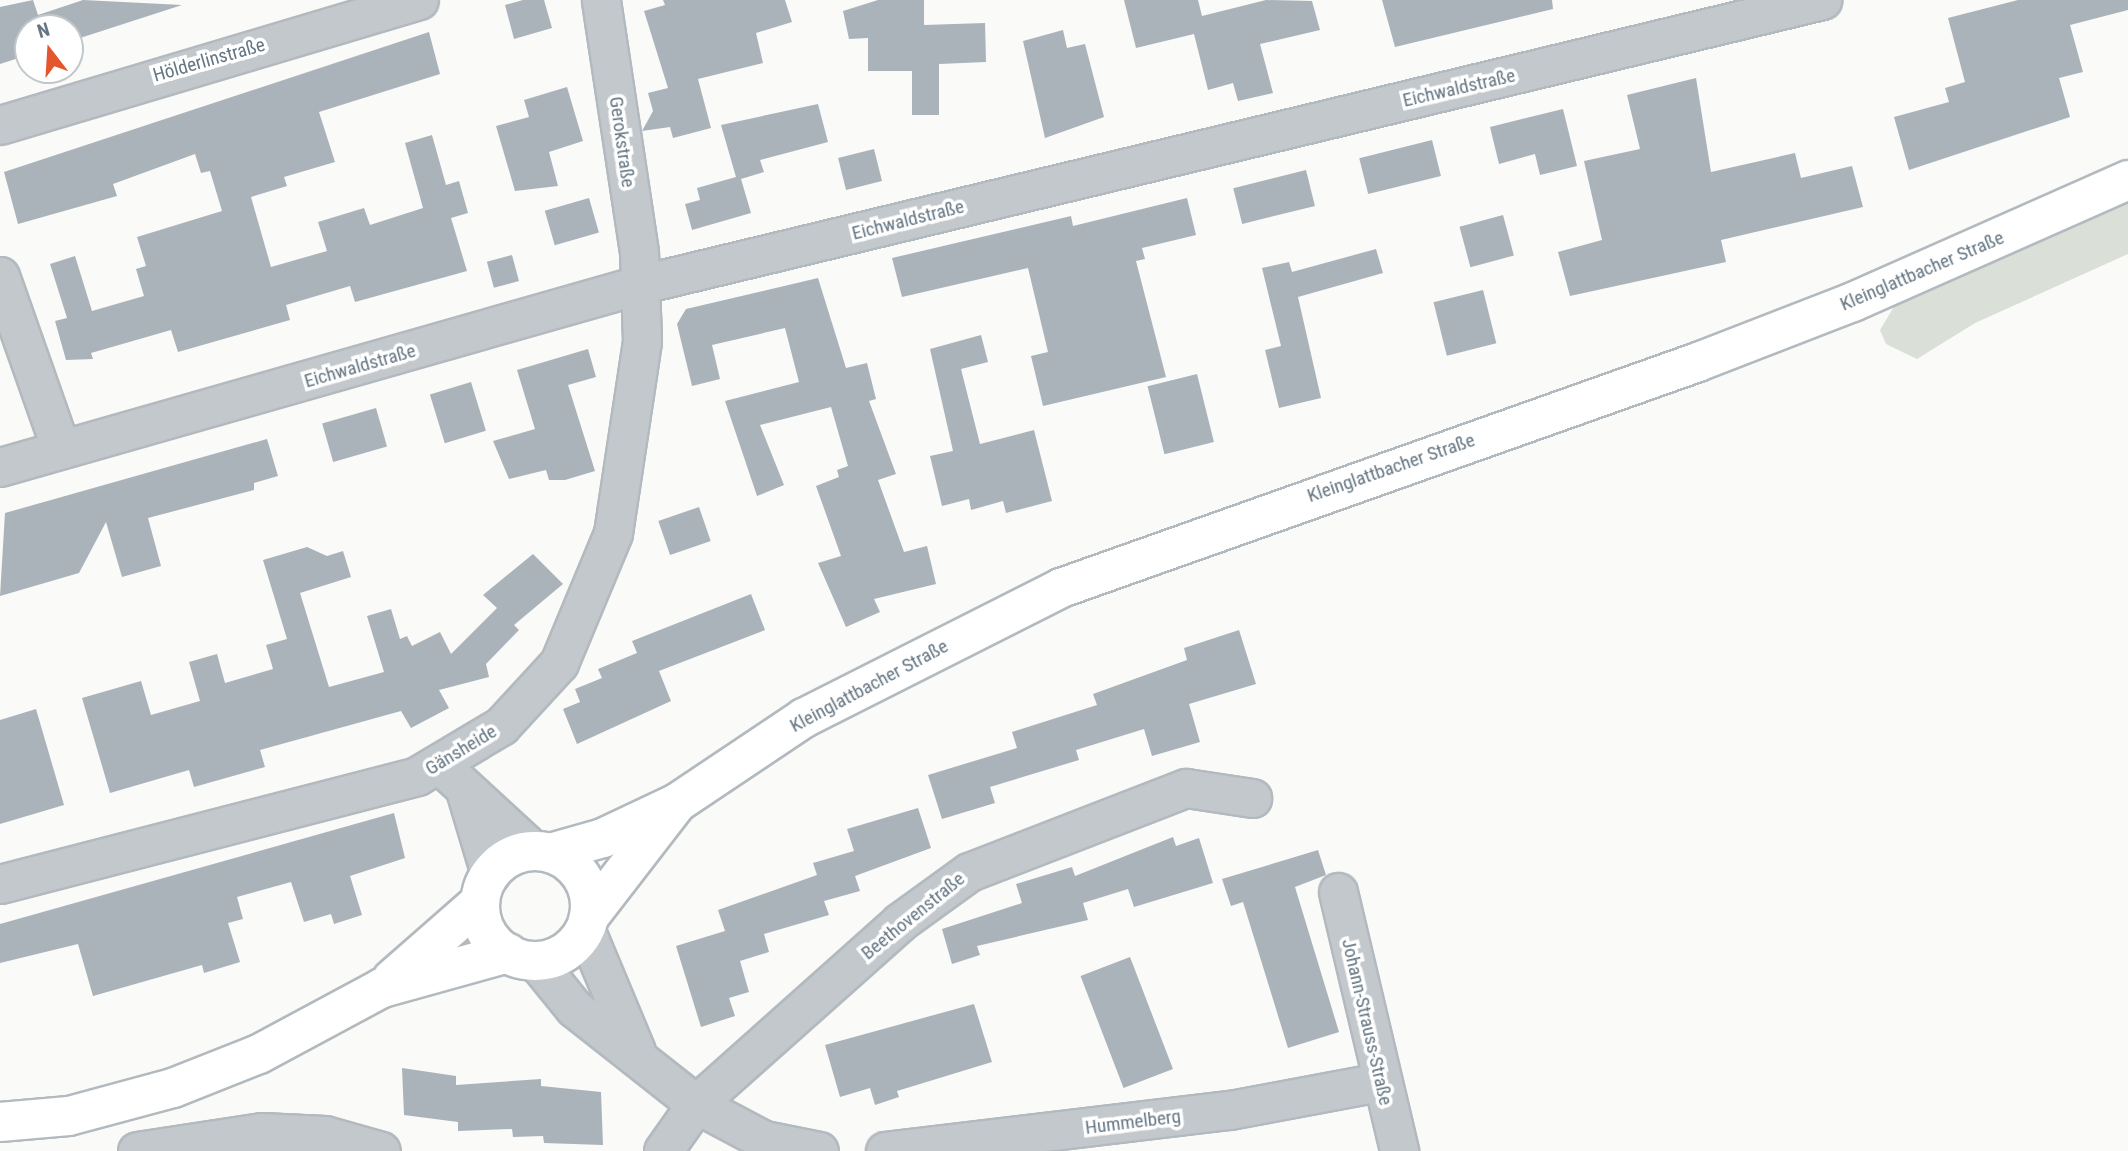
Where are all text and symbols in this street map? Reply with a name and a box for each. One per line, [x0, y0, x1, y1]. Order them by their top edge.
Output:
north arrow [14, 14, 84, 84]
text: N [34, 18, 52, 43]
street label: Hölderlinstraße [150, 33, 268, 87]
street label: Eichwaldstraße [1401, 64, 1517, 112]
street label: Gerokstraße [604, 95, 640, 189]
street label: Eichwaldstraße [850, 195, 966, 245]
street label: Kleinglattbacher Straße [1837, 226, 2007, 316]
street label: Eichwaldstraße [302, 339, 418, 393]
street label: Kleinglattbacher Straße [1304, 429, 1478, 507]
street label: Kleinglattbacher Straße [786, 635, 952, 737]
street label: Gänsheide [421, 720, 501, 780]
street label: Beethovenstraße [857, 867, 969, 965]
street label: Johann-Strauss-Straße [1337, 937, 1397, 1107]
street label: Hummelberg [1084, 1105, 1182, 1139]

